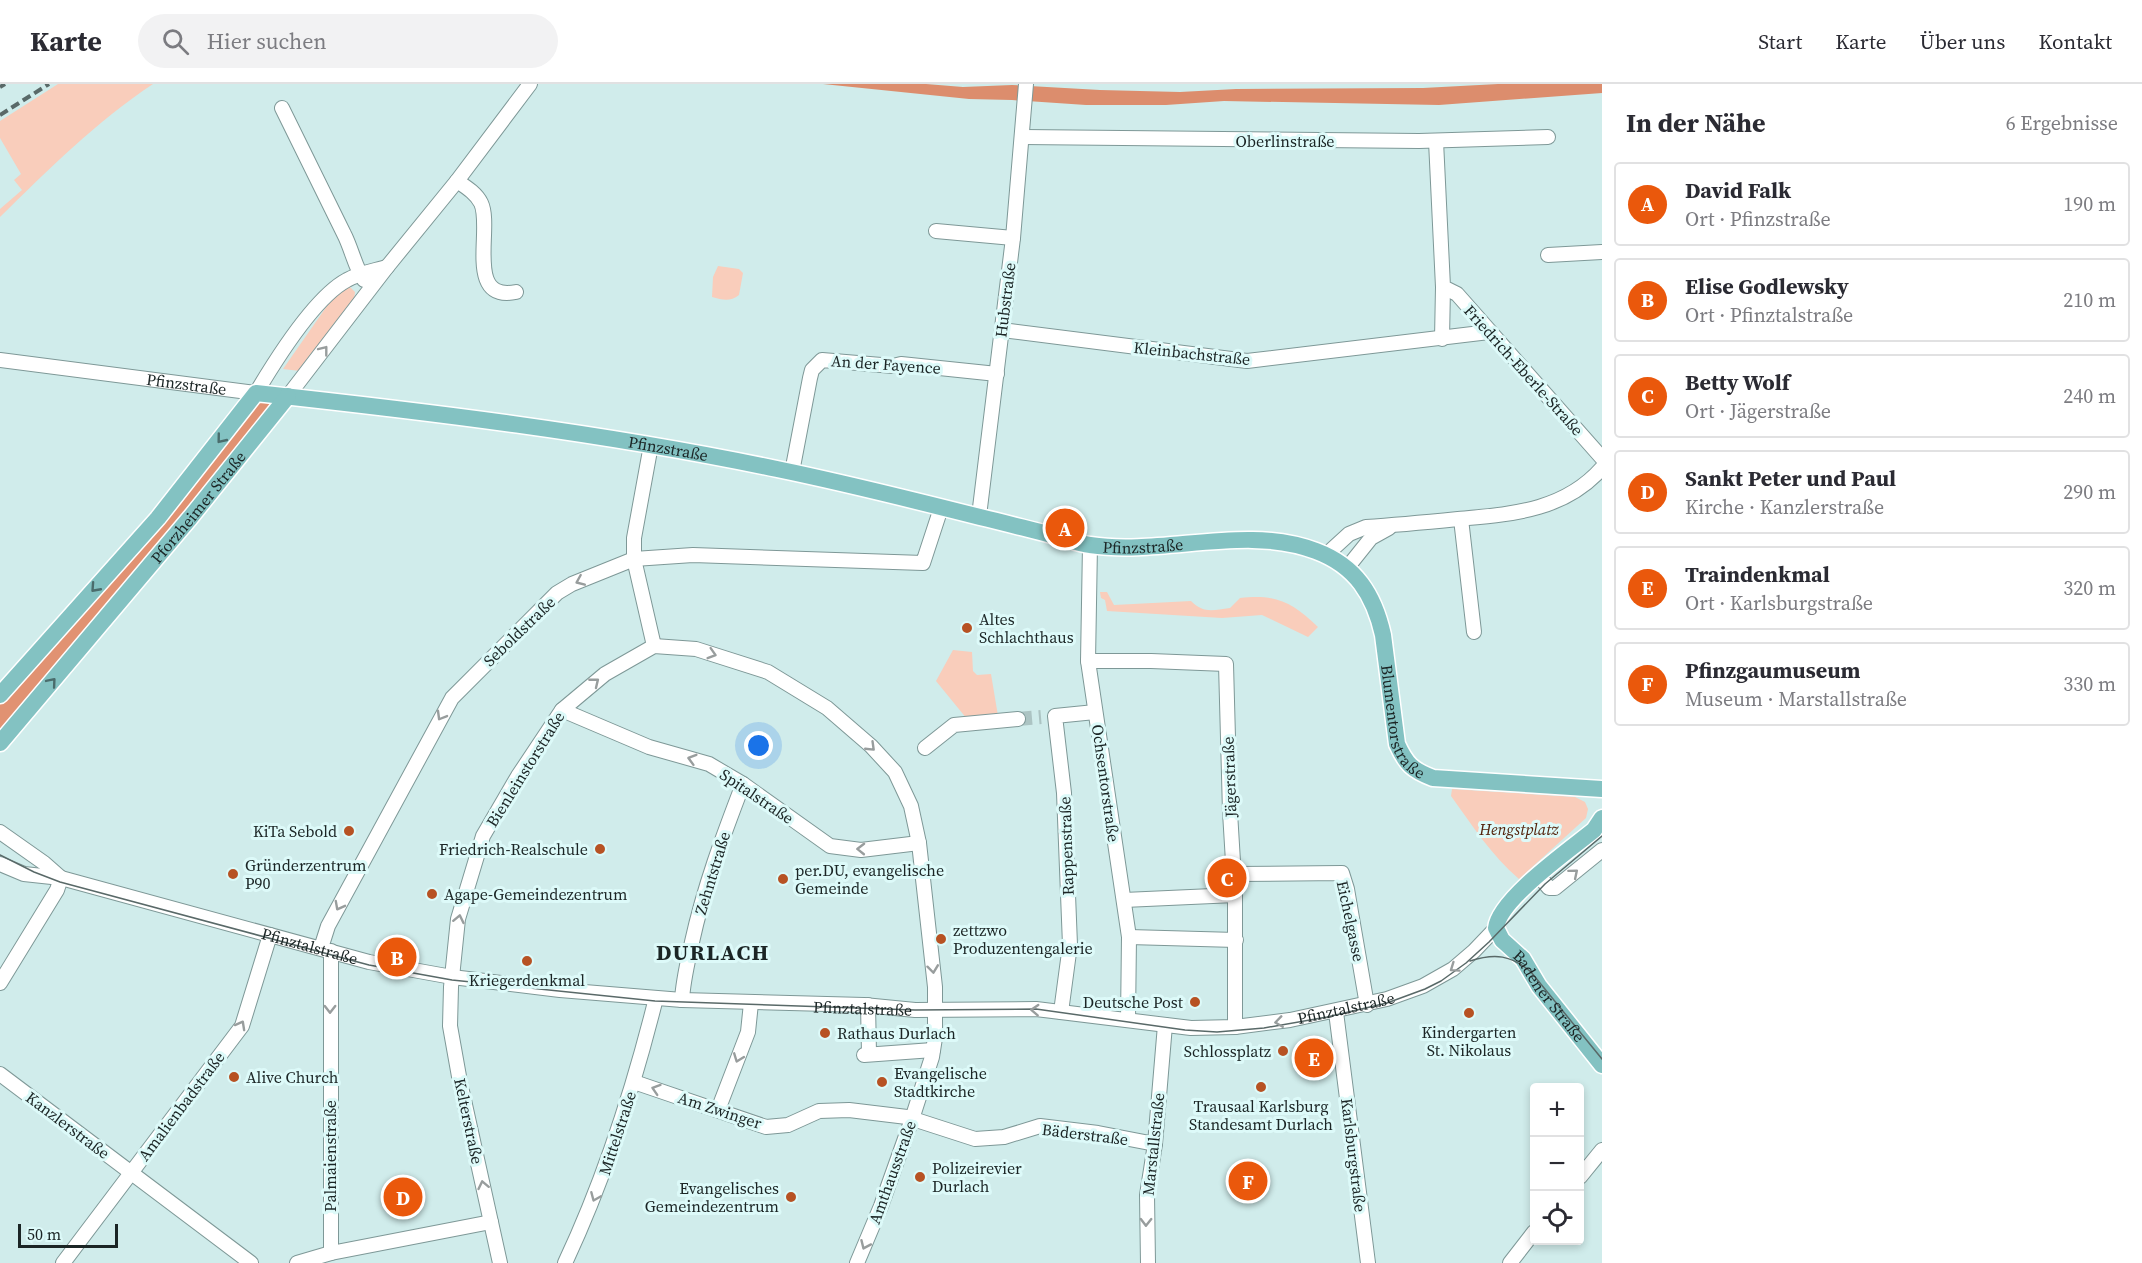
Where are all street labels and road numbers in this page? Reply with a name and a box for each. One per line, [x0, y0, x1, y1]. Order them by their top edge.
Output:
street label: Oberlinstraße [1235, 130, 1335, 152]
street label: Hubstraße [989, 261, 1021, 339]
street label: Friedrich-Eberle-Straße [1459, 300, 1589, 440]
street label: Kleinbachstraße [1133, 336, 1251, 370]
street label: An der Fayence [830, 349, 942, 379]
street label: Pfinzstraße [145, 368, 228, 400]
street label: Pfinzstraße [627, 431, 710, 466]
street label: Pforzheimer Straße [145, 446, 251, 568]
street label: Pfinzstraße [1102, 533, 1184, 558]
street label: Seboldstraße [478, 591, 560, 671]
street label: Blumentorstraße [1376, 663, 1429, 784]
street label: Bienleinstorstraße [481, 707, 569, 831]
street label: Ochsentorstraße [1087, 723, 1125, 843]
street label: Jägerstraße [1217, 736, 1241, 819]
street label: Spitalstraße [716, 763, 798, 829]
street label: Rappenstraße [1053, 796, 1079, 896]
street label: Zehntstraße [689, 829, 735, 917]
street label: Eichelgasse [1332, 878, 1370, 964]
street label: Pfinztalstraße [259, 922, 360, 969]
street label: Badener Straße [1509, 944, 1590, 1046]
street label: Pfinztalstraße [1295, 986, 1398, 1029]
street label: Pfinztalstraße [813, 995, 912, 1021]
street label: Amalienbadstraße [133, 1047, 229, 1165]
street label: Kelterstraße [449, 1076, 489, 1166]
street label: Kanzlerstraße [22, 1086, 114, 1164]
street label: Am Zwinger [675, 1086, 765, 1134]
street label: Mittelstraße [593, 1088, 641, 1178]
street label: Marstallstraße [1137, 1092, 1169, 1196]
street label: Karlsburgstraße [1336, 1097, 1372, 1213]
street label: Palmaienstraße [319, 1100, 341, 1212]
street label: Amthausstraße [863, 1117, 921, 1227]
street label: Bäderstraße [1041, 1118, 1129, 1150]

